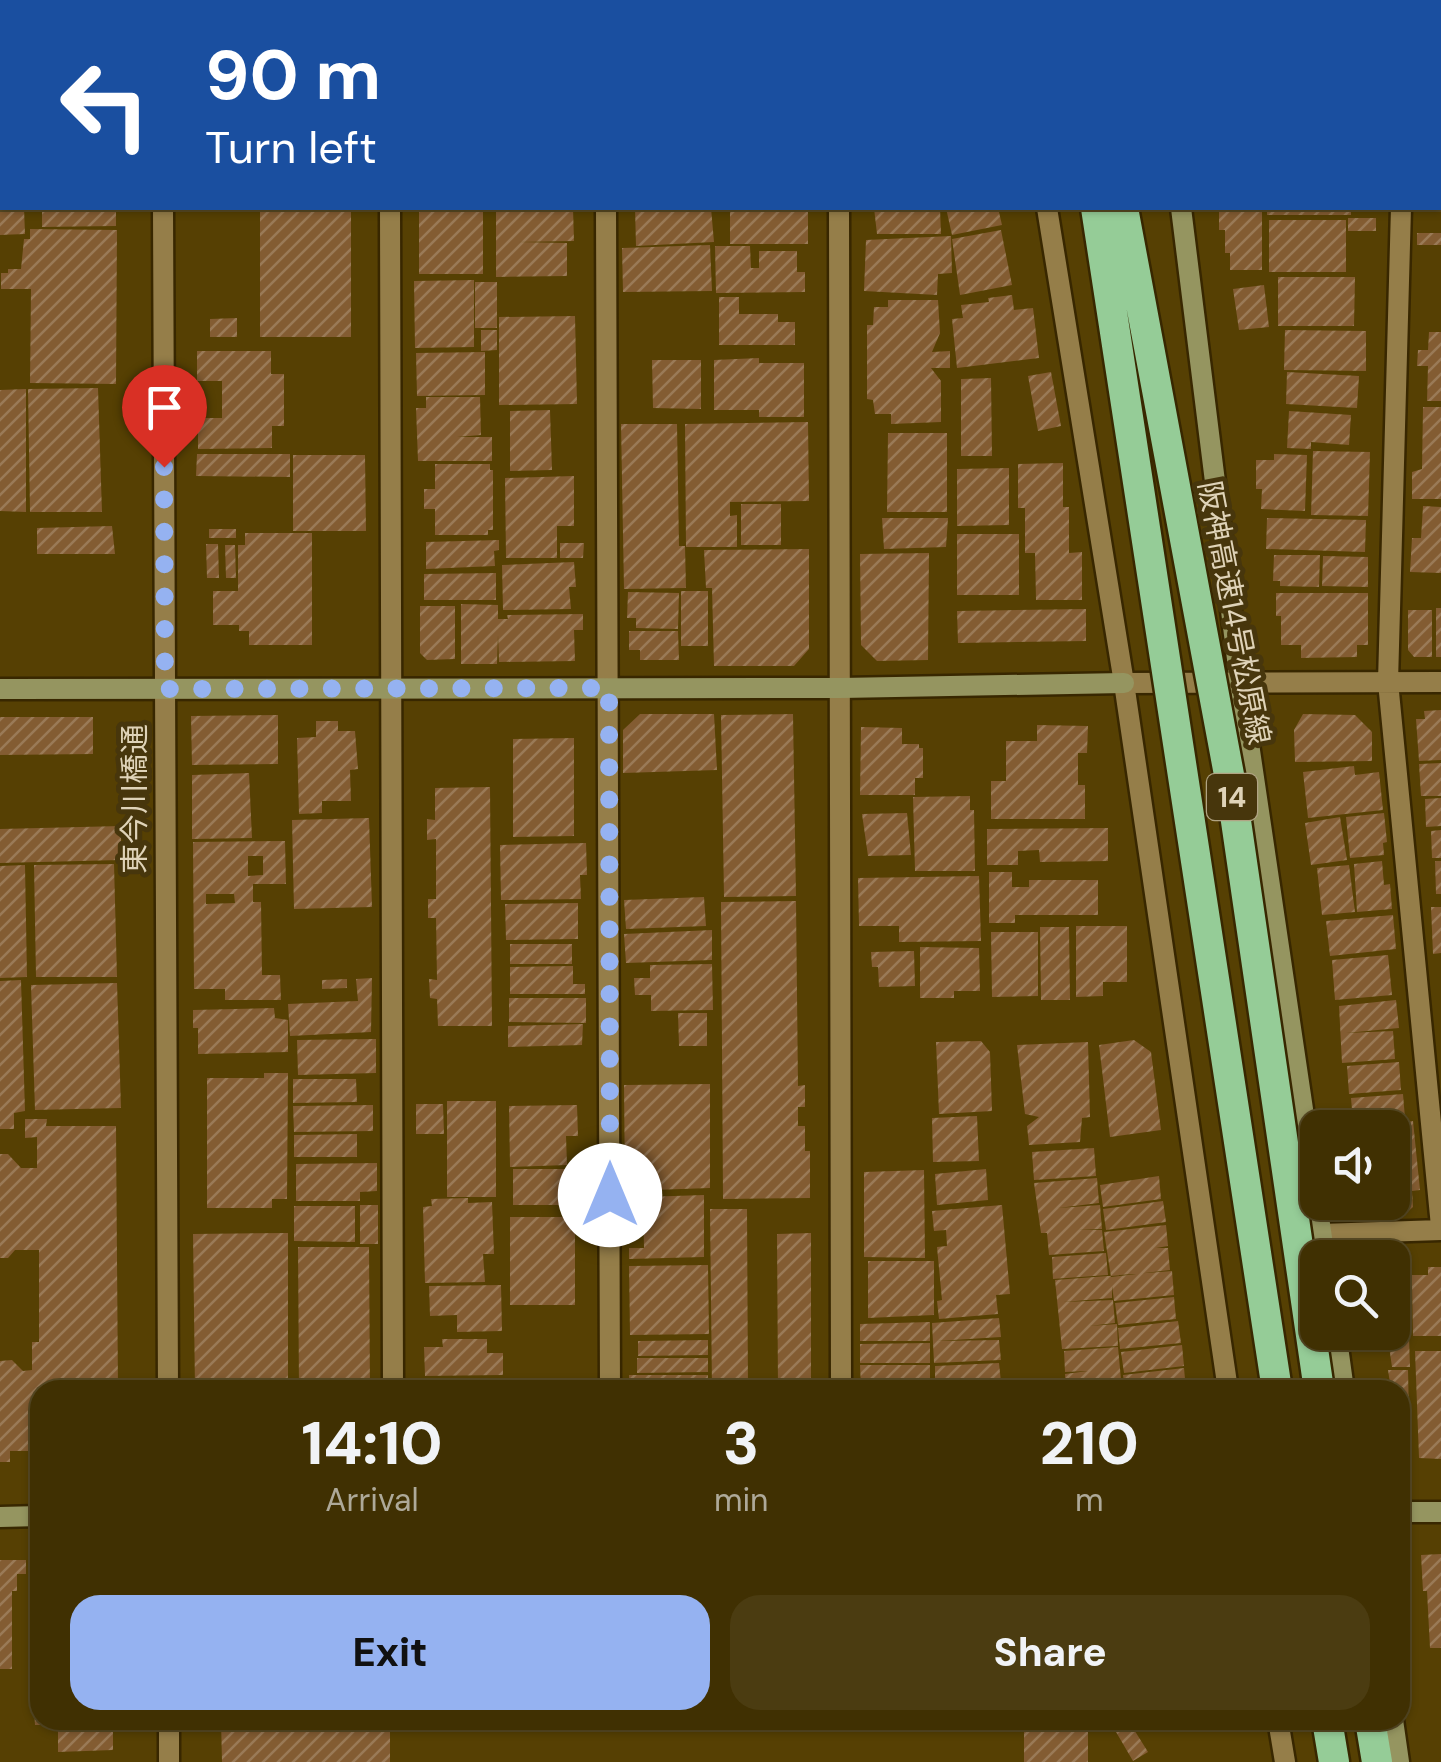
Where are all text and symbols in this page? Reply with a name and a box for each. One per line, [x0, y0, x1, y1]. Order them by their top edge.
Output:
text: 90 m [205, 30, 381, 121]
icon: left [40, 40, 170, 170]
text: Turn left [205, 118, 377, 177]
pin [122, 365, 207, 468]
icon: arrive [137, 380, 192, 435]
street label: 阪神高速14号松原線 [1190, 478, 1279, 748]
street label: 東今川橋通 [115, 724, 154, 874]
road number: 14 [1207, 774, 1257, 820]
map controls [1300, 1110, 1410, 1350]
button: sound [1300, 1110, 1410, 1220]
position arrow [558, 1143, 662, 1247]
button: search [1300, 1240, 1410, 1350]
text: 14:10 [301, 1404, 443, 1483]
text: 3 [723, 1404, 759, 1483]
text: 210 [1040, 1404, 1139, 1483]
text: Arrival [325, 1479, 419, 1521]
text: min [714, 1479, 768, 1521]
text: m [1075, 1479, 1103, 1521]
button: Exit [70, 1595, 710, 1710]
button: Share [730, 1595, 1370, 1710]

